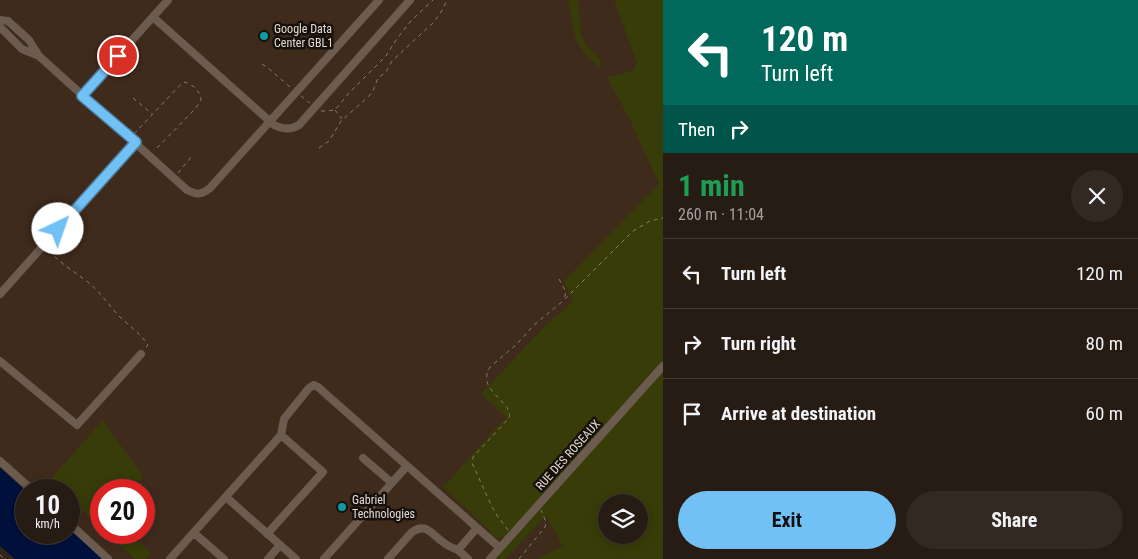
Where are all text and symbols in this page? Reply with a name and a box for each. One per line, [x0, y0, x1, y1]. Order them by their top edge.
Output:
text: 120 m [761, 19, 848, 60]
icon: left [678, 20, 743, 85]
place label: Google Data Center GBL1 [274, 22, 333, 50]
marker: Google Data Center GBL1 [258, 30, 270, 42]
pin [97, 35, 139, 77]
icon: arrive [104, 42, 132, 70]
text: Turn left [761, 61, 833, 86]
icon: right [725, 115, 753, 143]
text: Then [678, 118, 715, 141]
text: 1 min [678, 168, 745, 203]
button: close [1071, 170, 1123, 222]
position arrow [31, 202, 83, 254]
text: 260 m · 11:04 [678, 205, 764, 224]
icon: left [678, 260, 706, 288]
text: Turn left [721, 262, 786, 285]
text: 120 m [1076, 262, 1123, 285]
icon: right [678, 330, 706, 358]
text: Turn right [721, 332, 796, 355]
text: 80 m [1086, 332, 1123, 355]
icon: arrive [678, 400, 706, 428]
text: Arrive at destination [721, 402, 876, 425]
text: 60 m [1086, 402, 1123, 425]
street label: RUE DES ROSEAUX [533, 417, 603, 493]
speed limit sign: 20 [90, 479, 155, 544]
text: 10 [35, 491, 60, 520]
button: Exit [678, 491, 896, 549]
button: Share [906, 491, 1123, 549]
place label: Gabriel Technologies [352, 493, 415, 521]
map controls [598, 494, 648, 544]
button: layers [598, 494, 648, 544]
marker: Gabriel Technologies [336, 501, 348, 513]
text: km/h [35, 517, 60, 531]

